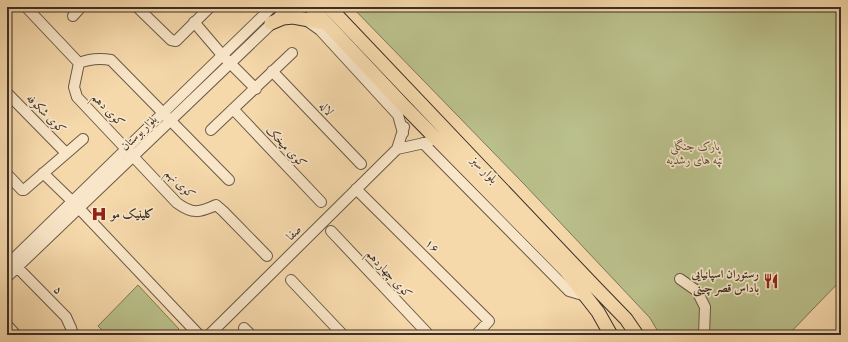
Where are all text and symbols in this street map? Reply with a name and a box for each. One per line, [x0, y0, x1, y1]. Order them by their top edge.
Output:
street label: کوی دهم [86, 90, 128, 132]
street label: کوی شکوفه [23, 91, 69, 137]
street label: لاله [316, 99, 337, 120]
street label: بلوار بوستان [118, 112, 160, 154]
street label: کوی میخک [262, 123, 310, 171]
park label: پارک جنگلی تپه های رشدیه [667, 138, 723, 168]
street label: بلوار سبز [466, 152, 501, 187]
street label: کوی نهم [160, 166, 198, 204]
hospital icon: کلینیک مو [90, 205, 108, 223]
place label: کلینیک مو [109, 207, 154, 222]
street label: صفا [283, 222, 305, 244]
street label: ۱۶ [422, 236, 442, 256]
street label: کوی چهاردهم [361, 247, 415, 304]
place label: رستوران اسپانیایی باداس قصر چینی [690, 267, 759, 297]
restaurant icon: رستوران اسپانیایی باداس قصر چینی [762, 272, 780, 290]
street label: ۵ [50, 282, 66, 298]

